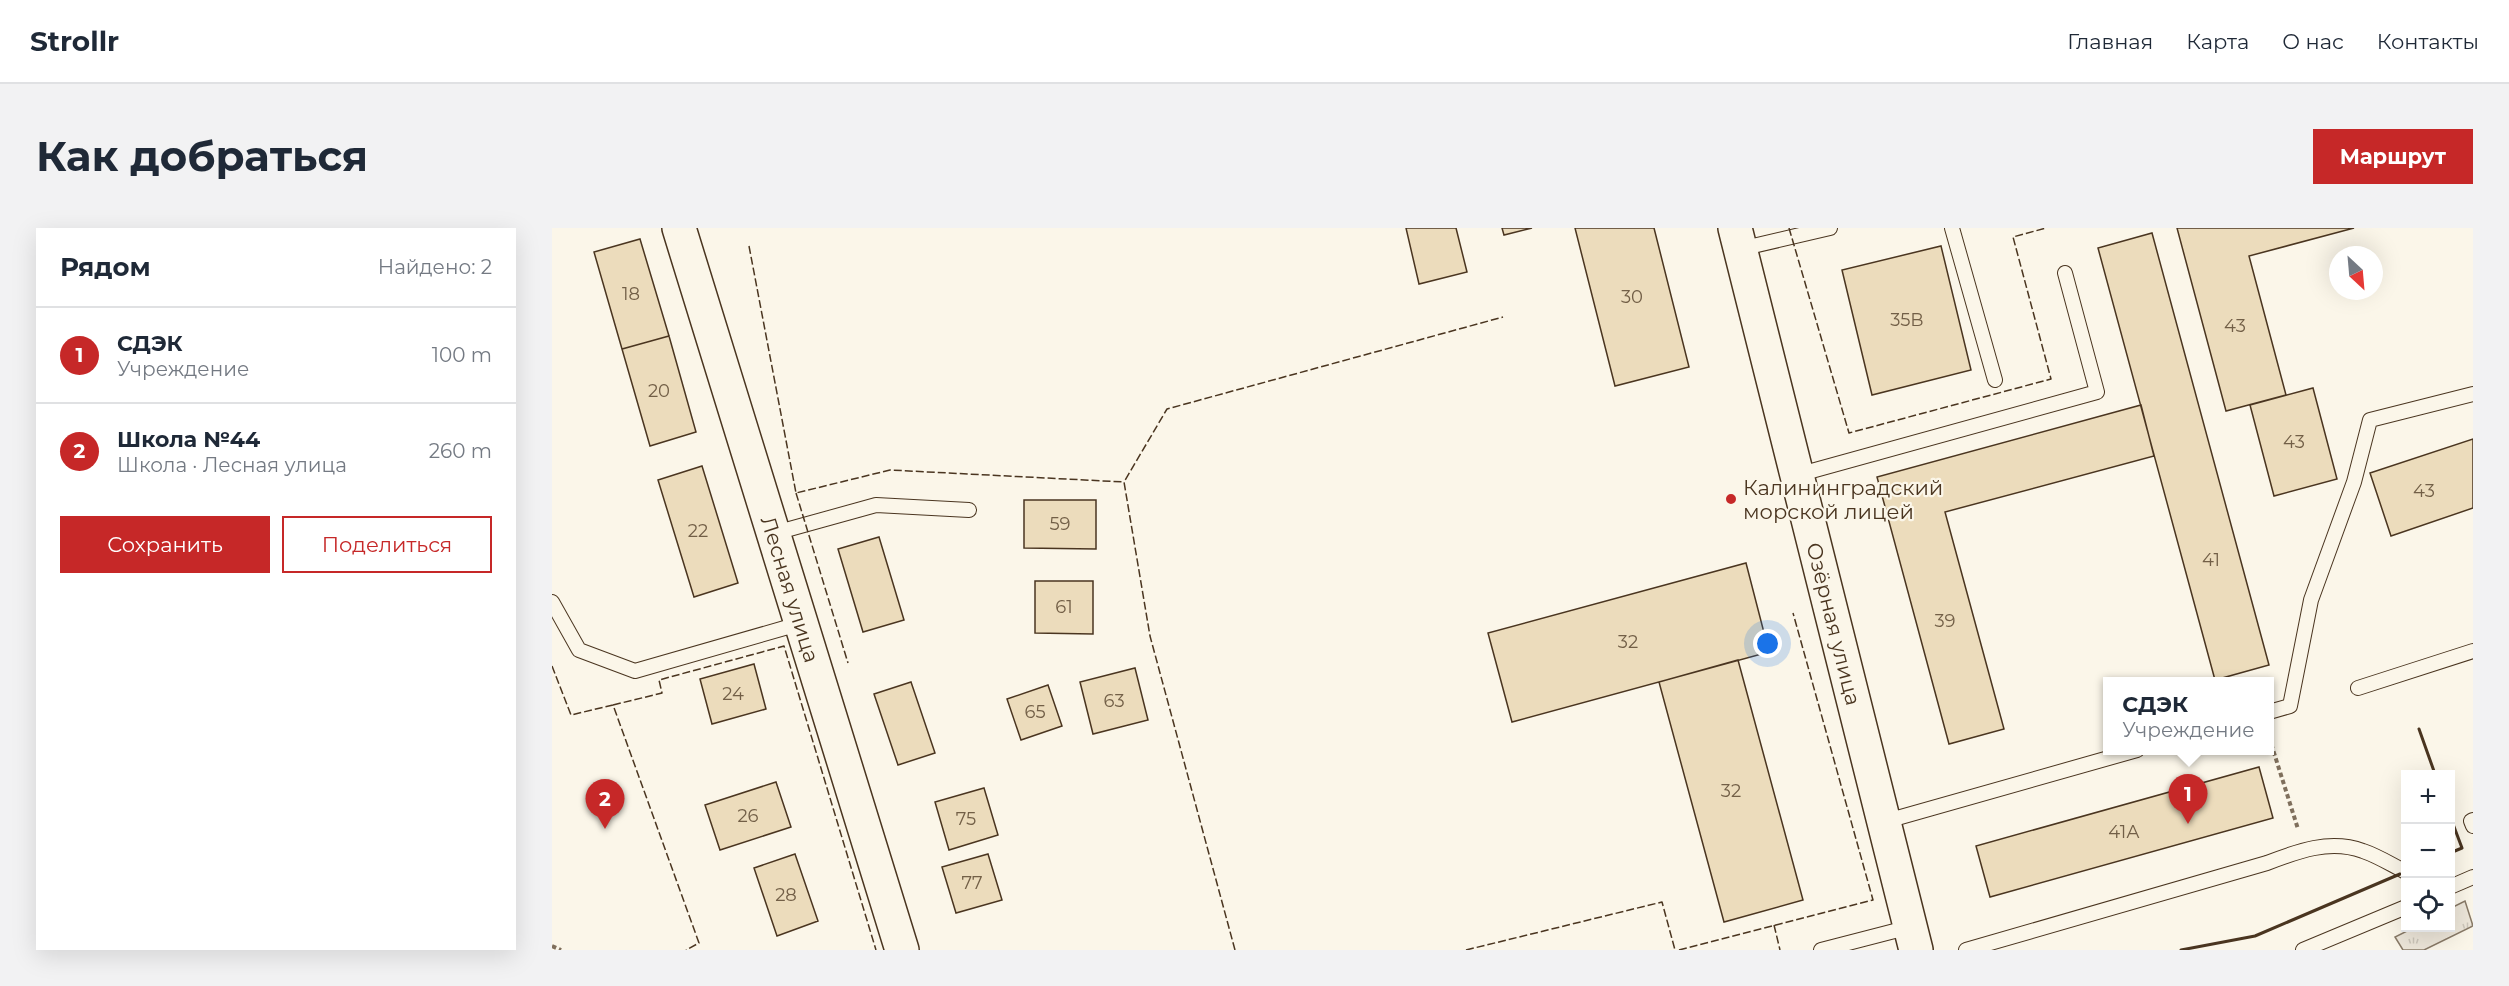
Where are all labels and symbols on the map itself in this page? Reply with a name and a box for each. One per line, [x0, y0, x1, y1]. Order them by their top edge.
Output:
north arrow [2329, 246, 2383, 300]
house number: 18 [622, 283, 640, 305]
house number: 30 [1621, 286, 1643, 308]
house number: 35В [1890, 309, 1924, 331]
house number: 43 [2224, 315, 2246, 337]
house number: 20 [648, 380, 670, 402]
house number: 43 [2283, 431, 2305, 453]
place label: Калининградский морской лицей [1743, 475, 1943, 524]
house number: 43 [2413, 480, 2435, 502]
marker: Калининградский морской лицей [1724, 492, 1738, 506]
street label: Лесная улица [756, 513, 825, 665]
house number: 59 [1049, 513, 1071, 535]
house number: 22 [688, 520, 708, 542]
street label: Озёрная улица [1802, 540, 1867, 708]
house number: 41 [2202, 549, 2220, 571]
house number: 61 [1055, 596, 1073, 618]
house number: 39 [1934, 610, 1956, 632]
your location [1753, 629, 1782, 658]
house number: 32 [1618, 631, 1638, 653]
house number: 24 [722, 683, 744, 705]
house number: 63 [1103, 690, 1125, 712]
house number: 65 [1024, 701, 1046, 723]
pin: 1 [2168, 774, 2208, 824]
pin: 2 [586, 780, 624, 829]
house number: 32 [1721, 780, 1741, 802]
house number: 26 [737, 805, 759, 827]
house number: 75 [956, 808, 976, 830]
house number: 41А [2108, 821, 2140, 843]
house number: 77 [961, 872, 983, 894]
house number: 28 [775, 884, 797, 906]

